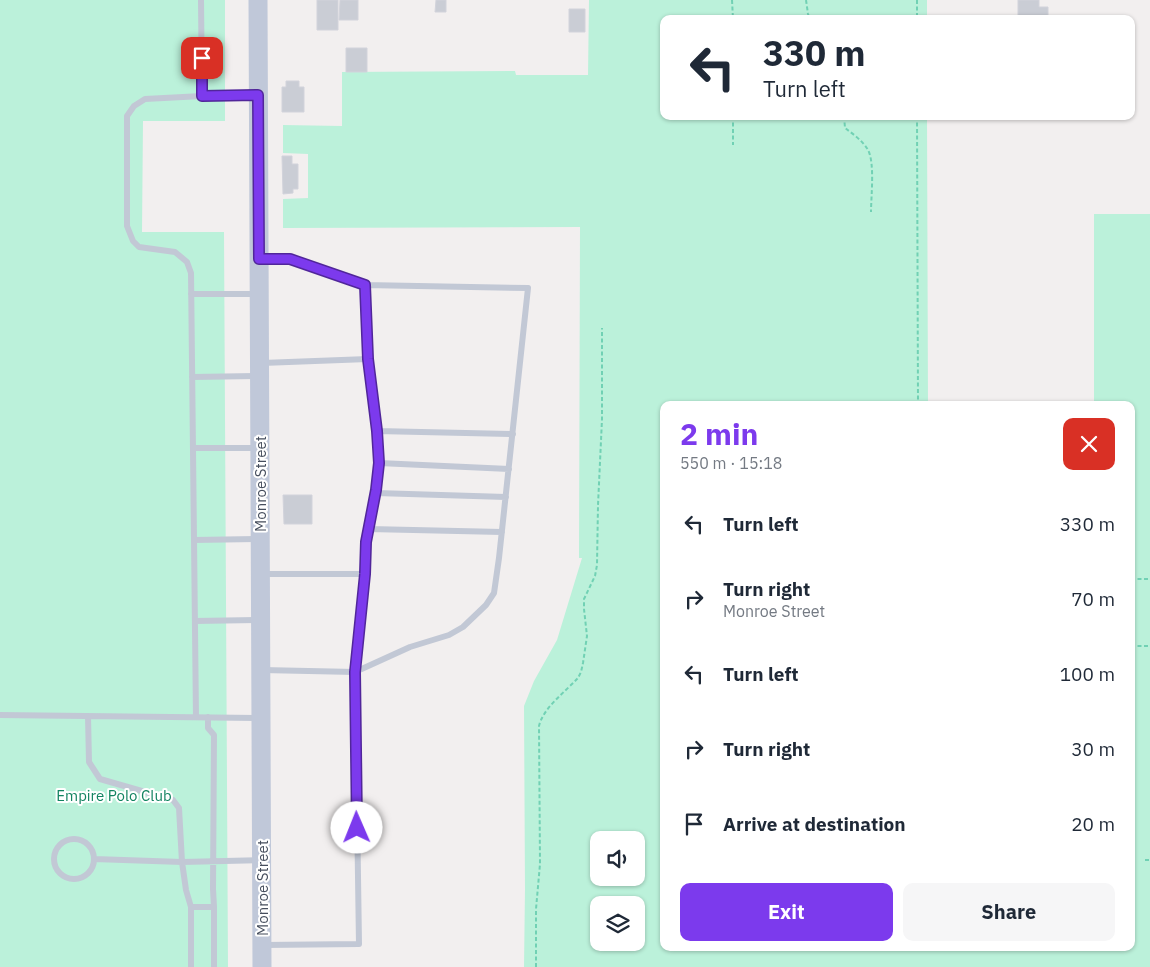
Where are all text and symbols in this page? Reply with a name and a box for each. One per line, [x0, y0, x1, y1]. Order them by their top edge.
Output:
text: 330 m [763, 30, 866, 76]
icon: left [680, 35, 745, 100]
pin [181, 37, 223, 79]
icon: arrive [188, 44, 216, 72]
text: Turn left [763, 74, 846, 103]
text: 2 min [680, 414, 758, 453]
button: close [1063, 418, 1115, 470]
street label: Monroe Street [251, 436, 270, 532]
text: 550 m · 15:18 [680, 453, 782, 473]
icon: left [680, 510, 708, 538]
text: Turn left [723, 512, 799, 536]
text: 330 m [1060, 512, 1115, 536]
text: Turn right [723, 577, 810, 601]
icon: right [680, 585, 708, 613]
text: 70 m [1071, 587, 1115, 611]
text: Monroe Street [723, 601, 825, 621]
icon: left [680, 660, 708, 688]
text: Turn left [723, 662, 799, 686]
text: 100 m [1060, 662, 1115, 686]
icon: right [680, 735, 708, 763]
text: Turn right [723, 737, 810, 761]
text: 30 m [1071, 737, 1115, 761]
park label: Empire Polo Club [56, 786, 172, 805]
position arrow [330, 801, 382, 853]
icon: arrive [680, 810, 708, 838]
text: Arrive at destination [723, 812, 906, 836]
text: 20 m [1071, 812, 1115, 836]
map controls [590, 831, 645, 951]
button: sound [590, 831, 645, 886]
street label: Monroe Street [253, 840, 272, 936]
button: Exit [680, 883, 893, 941]
button: Share [903, 883, 1115, 941]
button: layers [590, 896, 645, 951]

